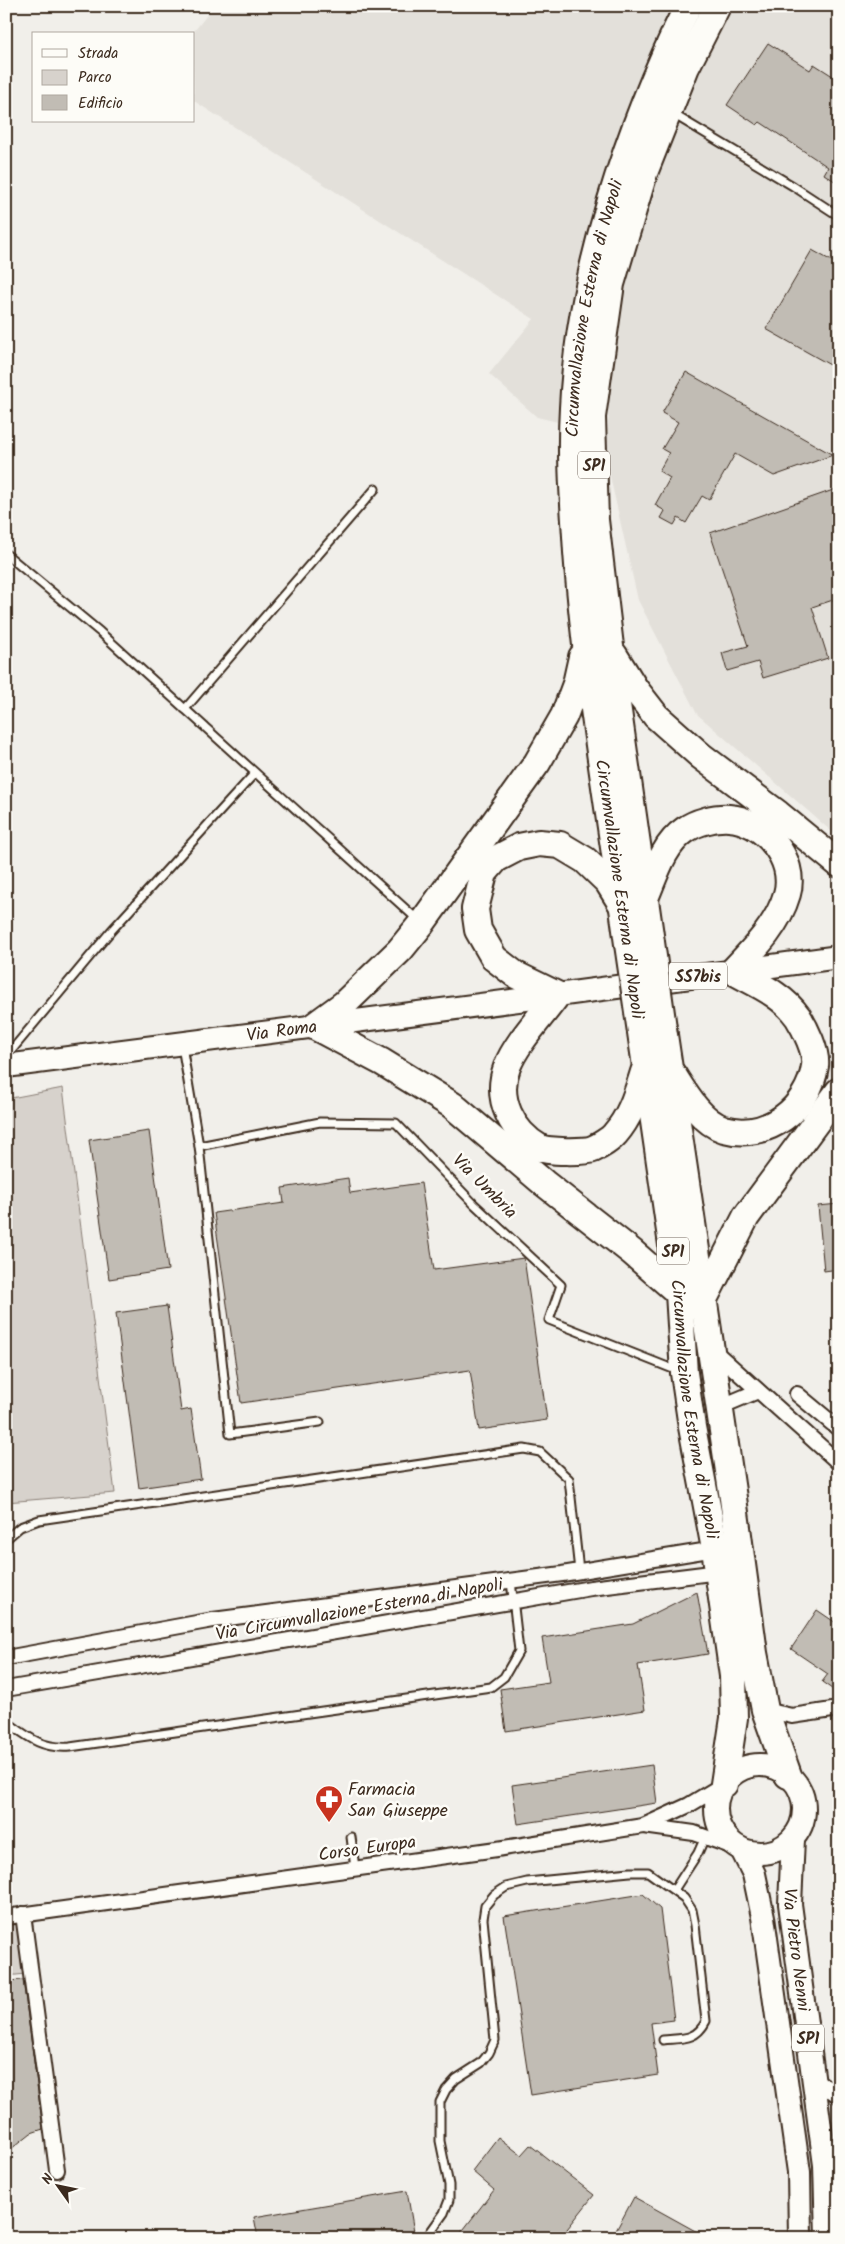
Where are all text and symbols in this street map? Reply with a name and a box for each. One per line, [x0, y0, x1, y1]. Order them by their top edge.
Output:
legend [32, 32, 195, 122]
text: Strada [78, 42, 118, 66]
text: Parco [78, 66, 112, 90]
text: Edificio [78, 92, 123, 116]
street label: Circumvallazione Esterna di Napoli [559, 176, 633, 438]
road number: SP1 [578, 452, 610, 478]
street label: Circumvallazione Esterna di Napoli [586, 758, 651, 1021]
road number: SS7bis [669, 962, 727, 989]
street label: Via Roma [245, 1013, 319, 1051]
street label: Via Umbria [444, 1148, 523, 1227]
road number: SP1 [657, 1238, 689, 1264]
street label: Circumvallazione Esterna di Napoli [661, 1278, 726, 1542]
street label: Via Circumvallazione Esterna di Napoli [213, 1571, 506, 1650]
place label: Farmacia San Giuseppe [348, 1776, 448, 1826]
pharmacy icon: Farmacia San Giuseppe [314, 1784, 344, 1823]
street label: Corso Europa [317, 1828, 418, 1871]
street label: Via Pietro Nenni [774, 1887, 817, 2014]
road number: SP1 [792, 2025, 824, 2052]
north arrow [32, 2162, 82, 2212]
text: N [36, 2170, 60, 2189]

